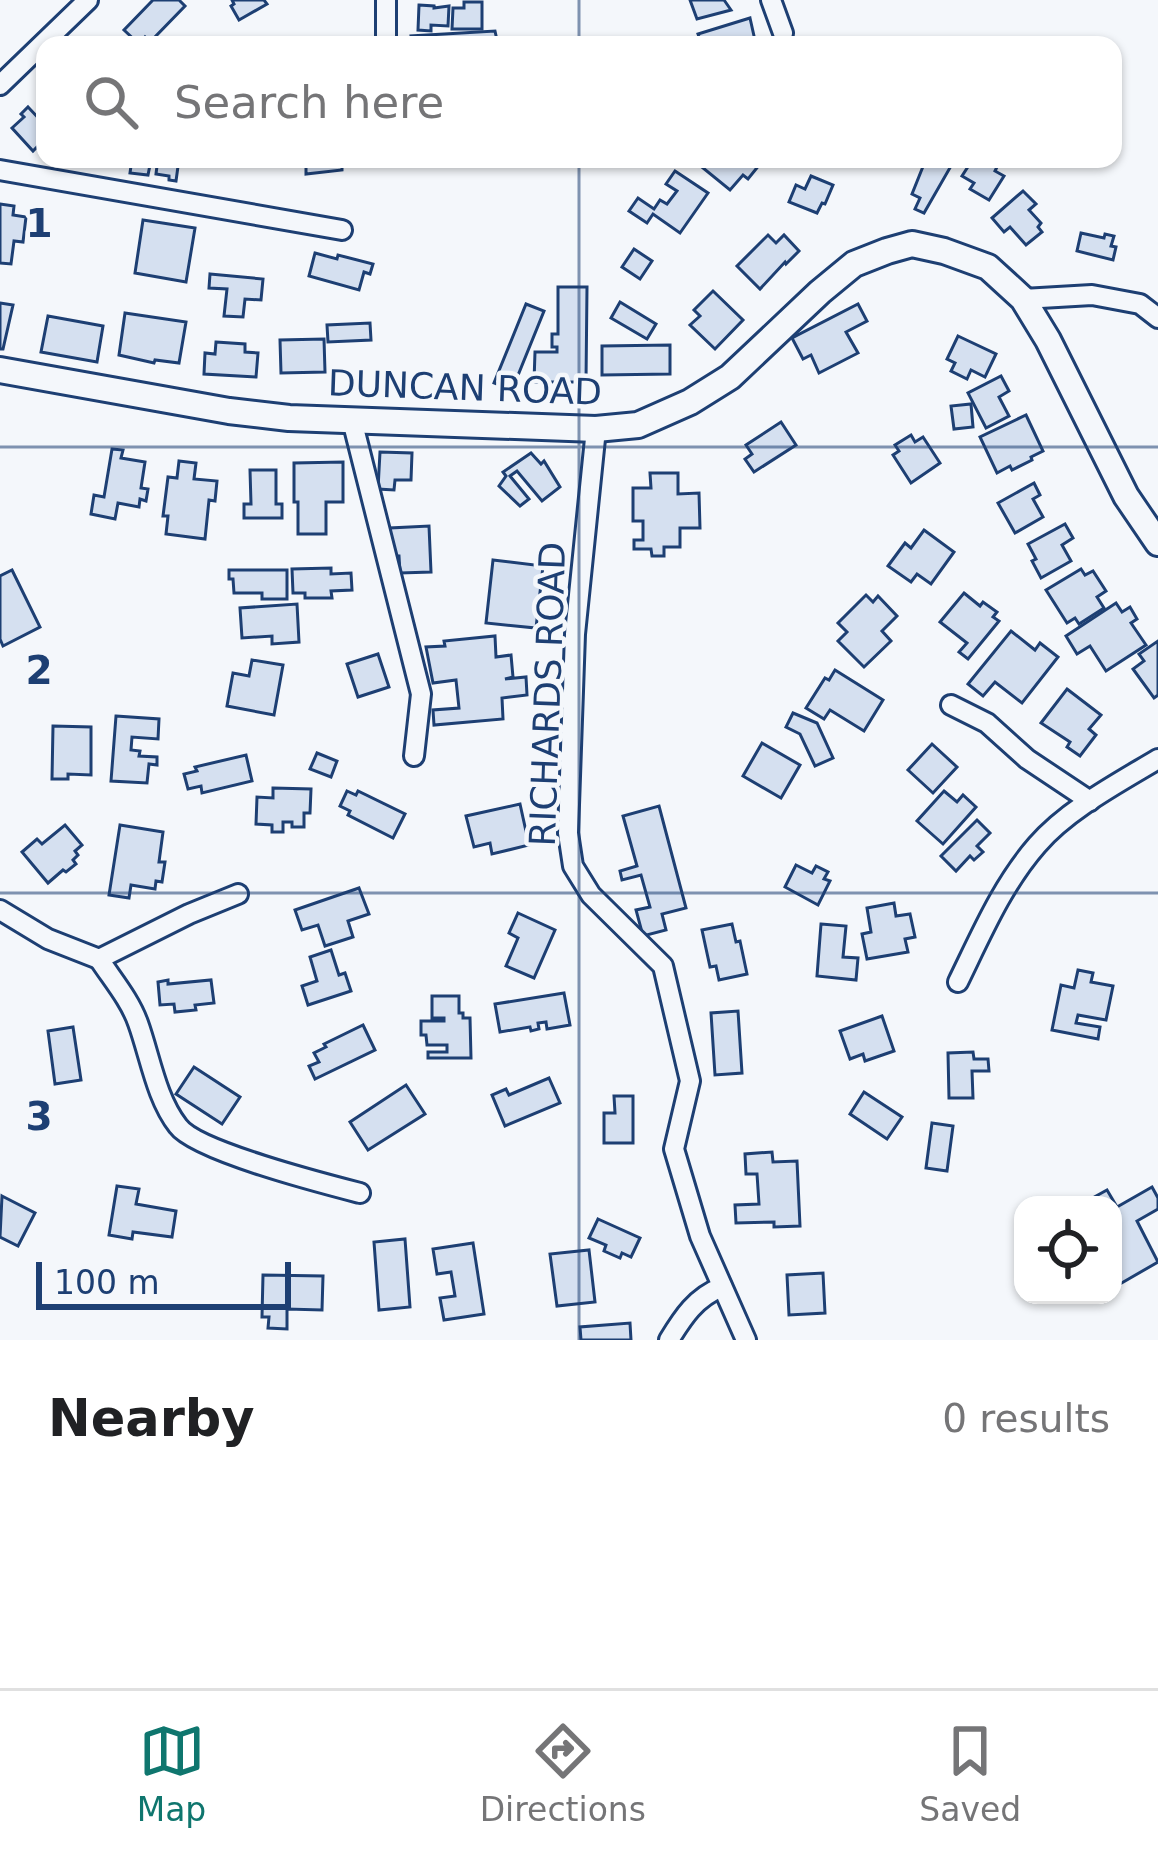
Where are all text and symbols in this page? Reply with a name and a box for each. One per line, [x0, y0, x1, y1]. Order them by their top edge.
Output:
search box [36, 36, 1122, 168]
icon: search [78, 69, 144, 135]
text: Search here [174, 76, 444, 129]
text: 1 [25, 201, 53, 246]
street label: DUNCAN ROAD [327, 362, 603, 413]
street label: RICHARDS ROAD [522, 541, 573, 847]
text: 2 [25, 648, 53, 693]
text: 3 [25, 1094, 53, 1139]
map controls [1014, 1196, 1122, 1304]
button: locate [1014, 1196, 1122, 1304]
scale bar [36, 1256, 291, 1309]
text: 100 m [54, 1263, 160, 1302]
text: Nearby [48, 1389, 255, 1448]
text: 0 results [942, 1396, 1110, 1441]
tab: Map [137, 1718, 206, 1829]
tab: Directions [480, 1718, 646, 1829]
tab: Saved [919, 1718, 1021, 1829]

